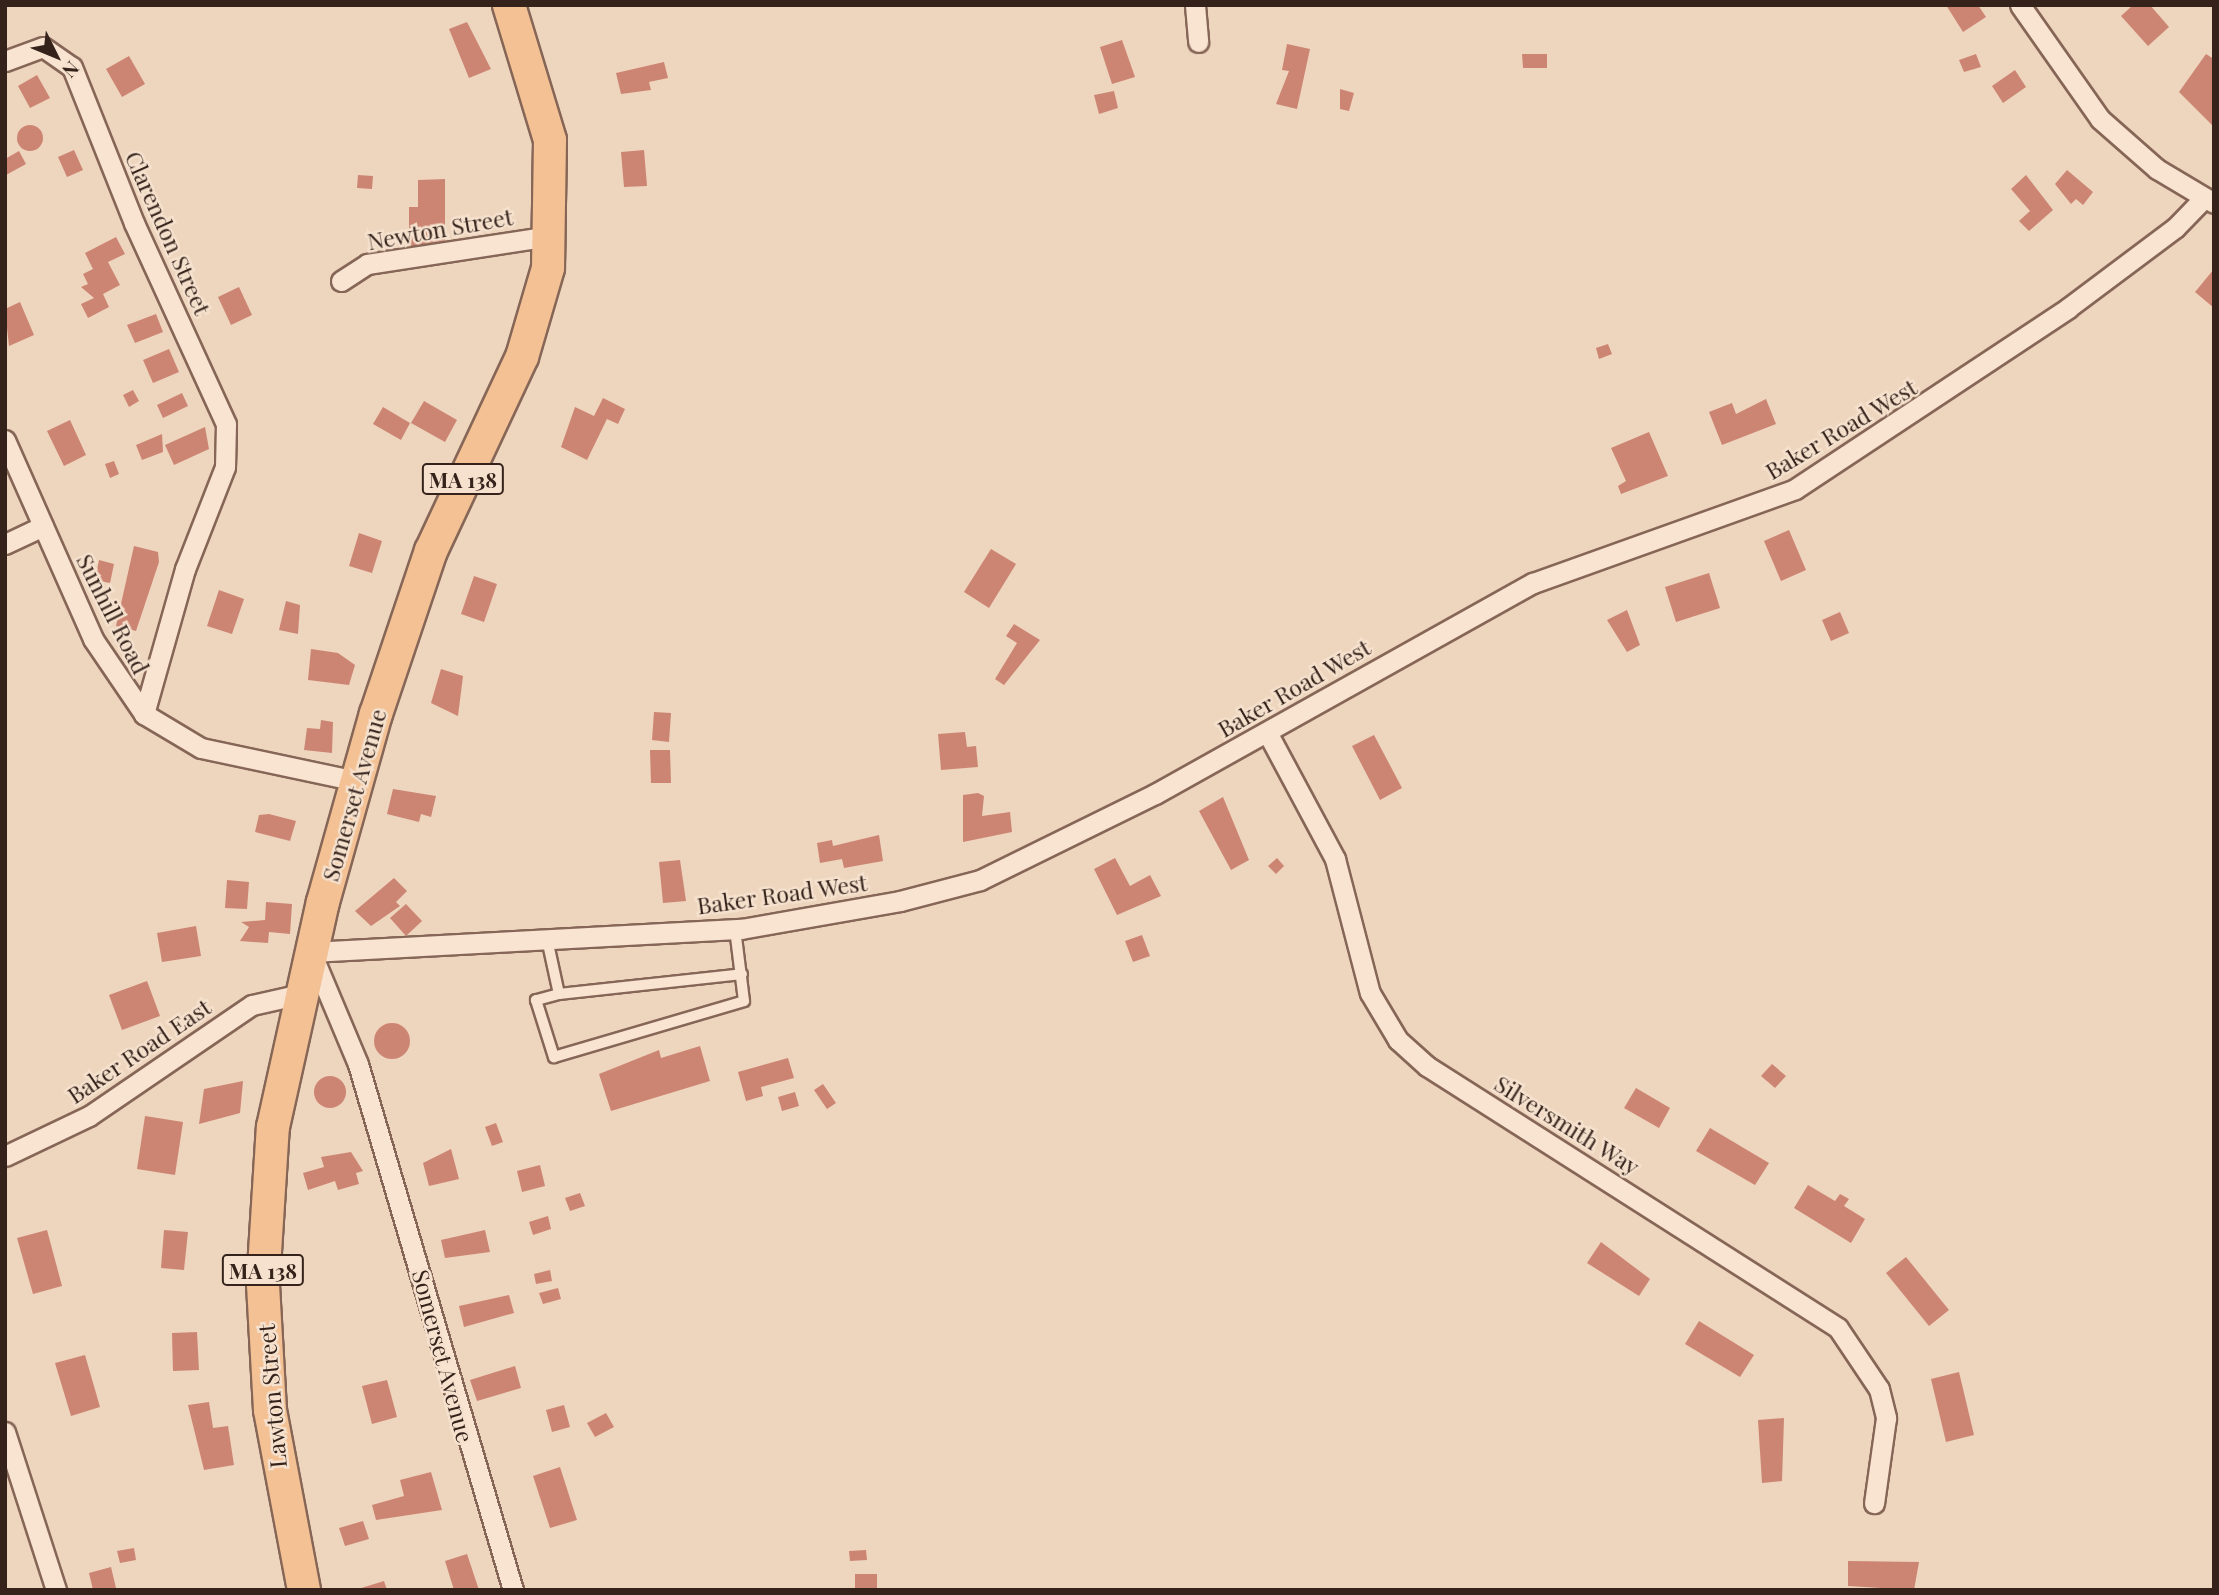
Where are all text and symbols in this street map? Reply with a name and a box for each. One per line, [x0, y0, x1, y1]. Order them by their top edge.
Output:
north arrow [21, 21, 91, 91]
text: N [57, 56, 86, 84]
street label: Clarendon Street [120, 147, 216, 319]
street label: Newton Street [365, 203, 515, 255]
street label: Baker Road West [1760, 373, 1922, 485]
road number: MA 138 [421, 462, 505, 496]
street label: Sunhill Road [71, 549, 155, 679]
street label: Baker Road West [1212, 633, 1376, 743]
street label: Somerset Avenue [316, 705, 392, 885]
street label: Baker Road West [695, 868, 869, 920]
street label: Baker Road East [62, 993, 216, 1109]
street label: Silversmith Way [1489, 1069, 1645, 1181]
road number: MA 138 [221, 1252, 305, 1288]
street label: Somerset Avenue [407, 1266, 479, 1446]
street label: Lawton Street [252, 1323, 292, 1469]

